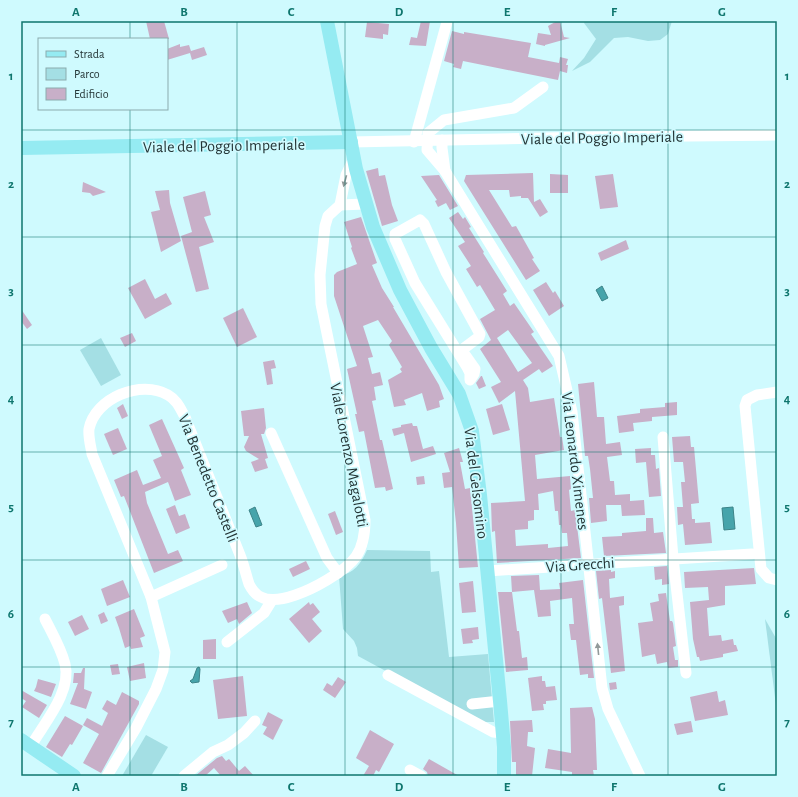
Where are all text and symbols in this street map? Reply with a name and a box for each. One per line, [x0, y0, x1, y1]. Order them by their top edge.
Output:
text: A [72, 6, 80, 19]
text: B [180, 6, 188, 19]
text: C [288, 6, 295, 19]
text: D [395, 6, 404, 19]
text: E [504, 6, 511, 19]
text: F [611, 6, 618, 19]
text: G [718, 6, 726, 19]
legend [38, 38, 168, 110]
text: Strada [74, 48, 105, 60]
text: Parco [74, 68, 100, 80]
text: 1 [9, 70, 13, 83]
text: 1 [785, 70, 789, 83]
text: Edificio [74, 88, 109, 100]
street label: Viale del Poggio Imperiale [521, 129, 683, 147]
street label: Viale del Poggio Imperiale [143, 137, 305, 155]
one-way arrow [342, 175, 348, 187]
text: 2 [8, 178, 14, 191]
text: 2 [784, 178, 790, 191]
text: 3 [8, 285, 14, 298]
text: 3 [784, 285, 790, 298]
street label: Viale Lorenzo Magalotti [327, 382, 371, 529]
street label: Via Leonardo Ximenes [559, 391, 591, 531]
text: 4 [8, 393, 15, 406]
text: 4 [784, 393, 791, 406]
street label: Via Benedetto Castelli [175, 412, 241, 545]
street label: Via del Gelsomino [461, 426, 491, 540]
text: 5 [8, 501, 14, 514]
text: 5 [784, 501, 790, 514]
street label: Via Grecchi [545, 555, 615, 575]
text: 6 [8, 608, 14, 621]
text: 6 [784, 608, 790, 621]
one-way arrow [595, 643, 601, 656]
text: 7 [8, 716, 14, 729]
text: 7 [784, 716, 790, 729]
text: A [72, 781, 80, 794]
text: B [180, 781, 188, 794]
text: C [288, 781, 295, 794]
text: D [395, 781, 404, 794]
text: E [504, 781, 511, 794]
text: F [611, 781, 618, 794]
text: G [718, 781, 726, 794]

